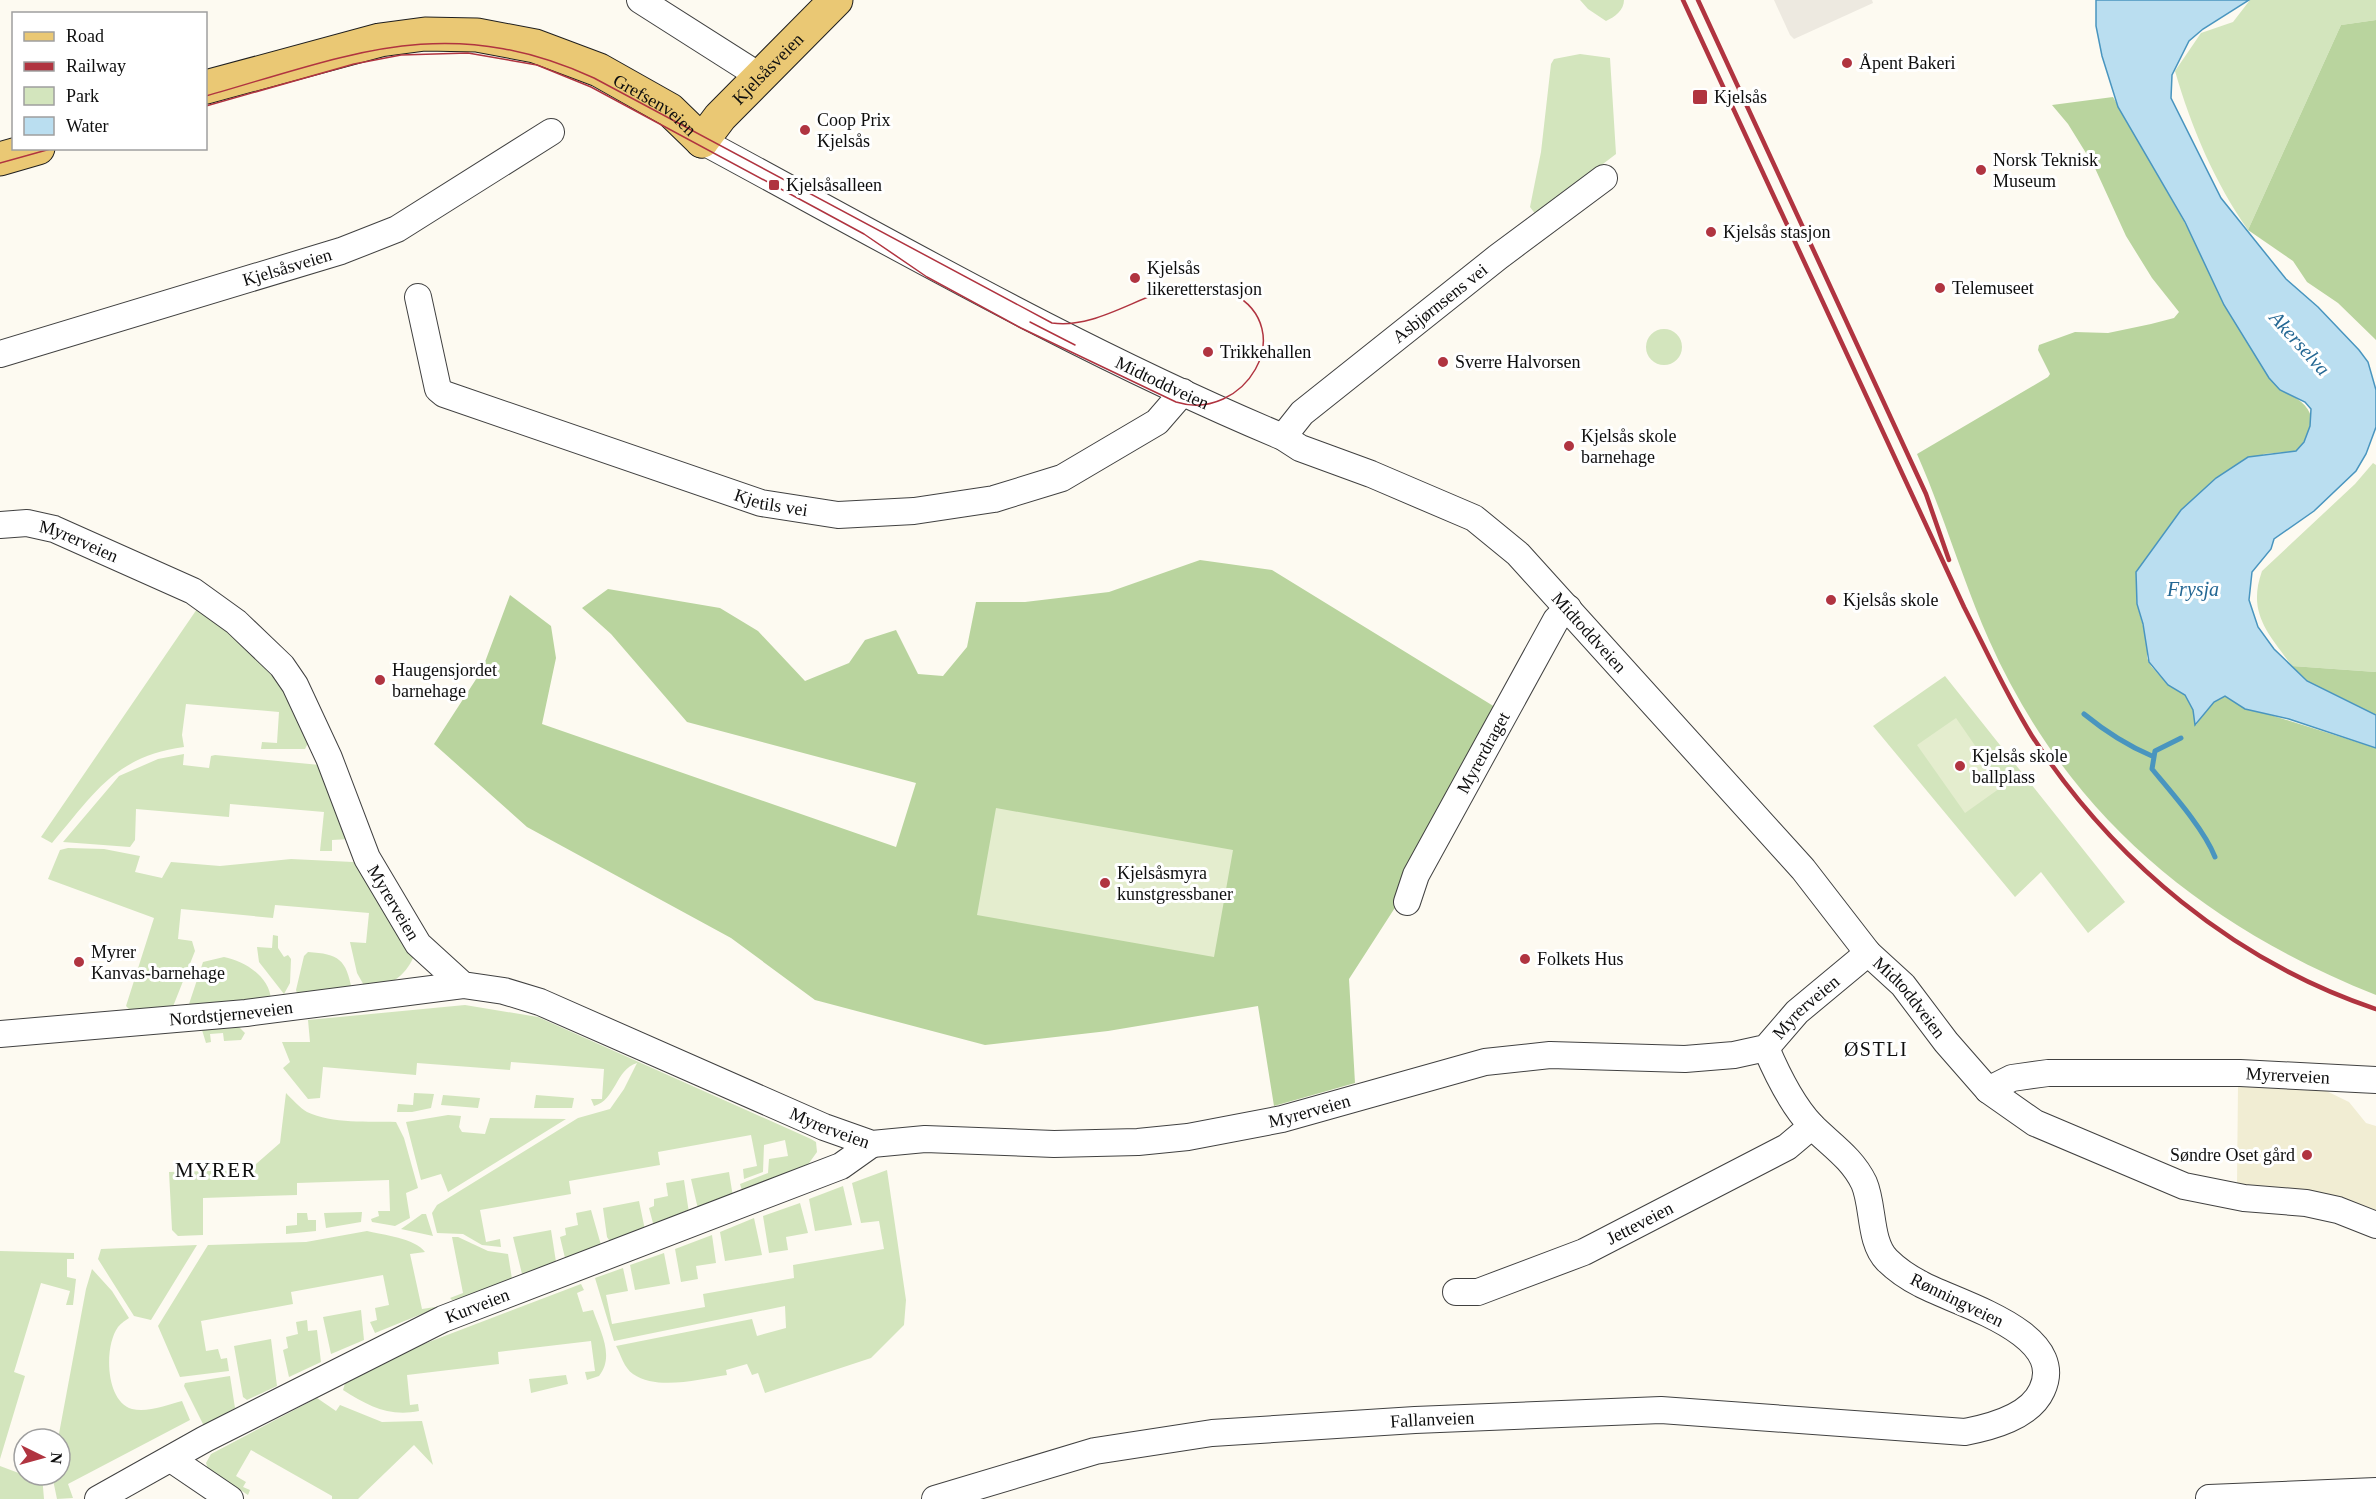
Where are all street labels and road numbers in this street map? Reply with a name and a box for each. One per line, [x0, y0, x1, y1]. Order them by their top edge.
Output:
street label: Kjelsåsveien [728, 29, 807, 108]
street label: Grefsenveien [610, 70, 700, 140]
street label: Kjelsåsveien [240, 244, 334, 290]
street label: Asbjørnsens vei [1389, 259, 1491, 347]
street label: Midtoddveien [1112, 352, 1212, 413]
street label: Kjetils vei [732, 485, 809, 520]
street label: Myrerveien [37, 516, 121, 566]
street label: Midtoddveien [1548, 588, 1630, 677]
street label: Myrerdraget [1453, 708, 1514, 797]
street label: Myrerveien [363, 861, 423, 944]
street label: Midtoddveien [1869, 953, 1950, 1042]
street label: Myrerveien [1768, 971, 1843, 1043]
street label: Nordstjerneveien [169, 997, 294, 1030]
street label: Myrerveien [2245, 1063, 2330, 1088]
street label: Myrerveien [1267, 1090, 1353, 1131]
street label: Myrerveien [787, 1103, 872, 1152]
street label: Jetteveien [1603, 1198, 1676, 1249]
street label: Rønningveien [1907, 1269, 2007, 1331]
street label: Kurveien [442, 1284, 512, 1327]
street label: Fallanveien [1390, 1408, 1475, 1432]

